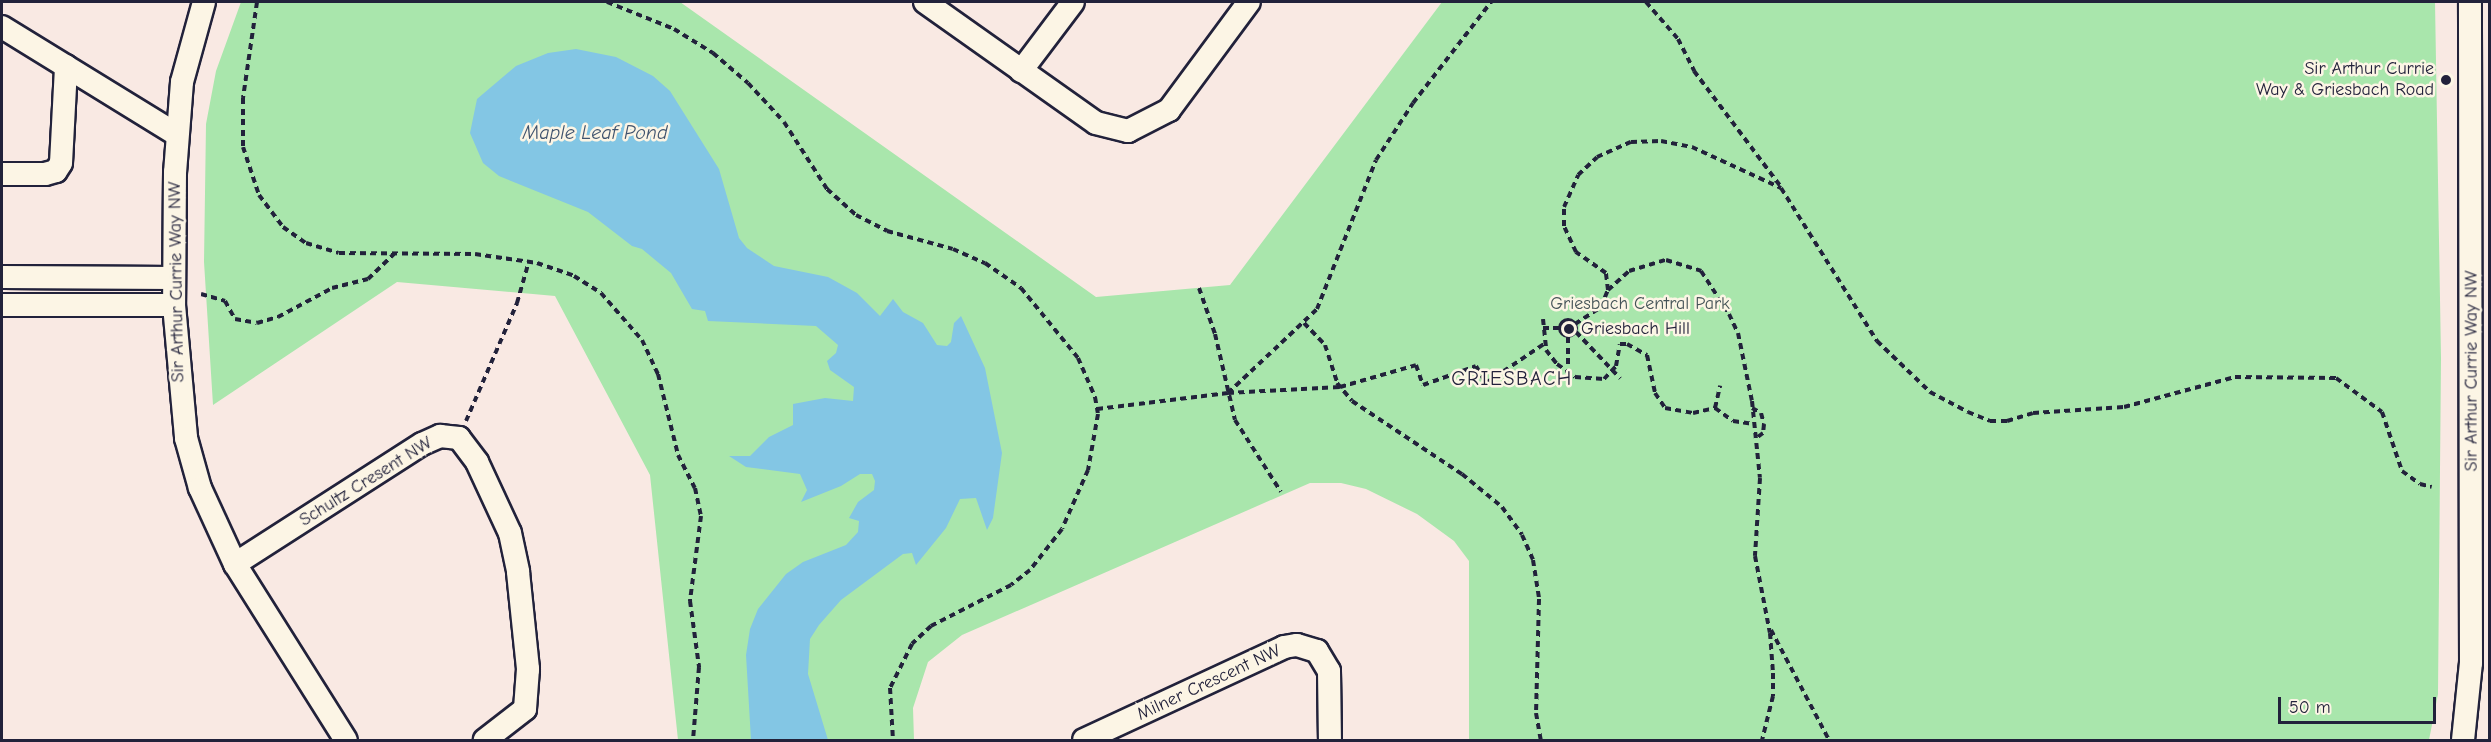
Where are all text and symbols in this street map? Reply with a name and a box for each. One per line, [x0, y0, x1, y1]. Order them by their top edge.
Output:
place label: Sir Arthur Currie Way & Griesbach Road [2256, 59, 2434, 101]
marker: Sir Arthur Currie Way & Griesbach Road [2439, 73, 2453, 87]
water label: Maple Leaf Pond [522, 120, 668, 144]
street label: Sir Arthur Currie Way NW [164, 181, 190, 383]
street label: Sir Arthur Currie Way NW [2461, 271, 2483, 471]
park label: Griesbach Central Park [1550, 293, 1730, 315]
place label: Griesbach Hill [1581, 318, 1690, 340]
marker: Griesbach Hill [1562, 322, 1576, 336]
district label: GRIESBACH [1451, 366, 1573, 390]
street label: Schultz Cresent NW [296, 432, 436, 532]
street label: Milner Crescent NW [1134, 640, 1284, 726]
scale bar [2281, 685, 2438, 723]
text: 50 m [2289, 697, 2331, 718]

